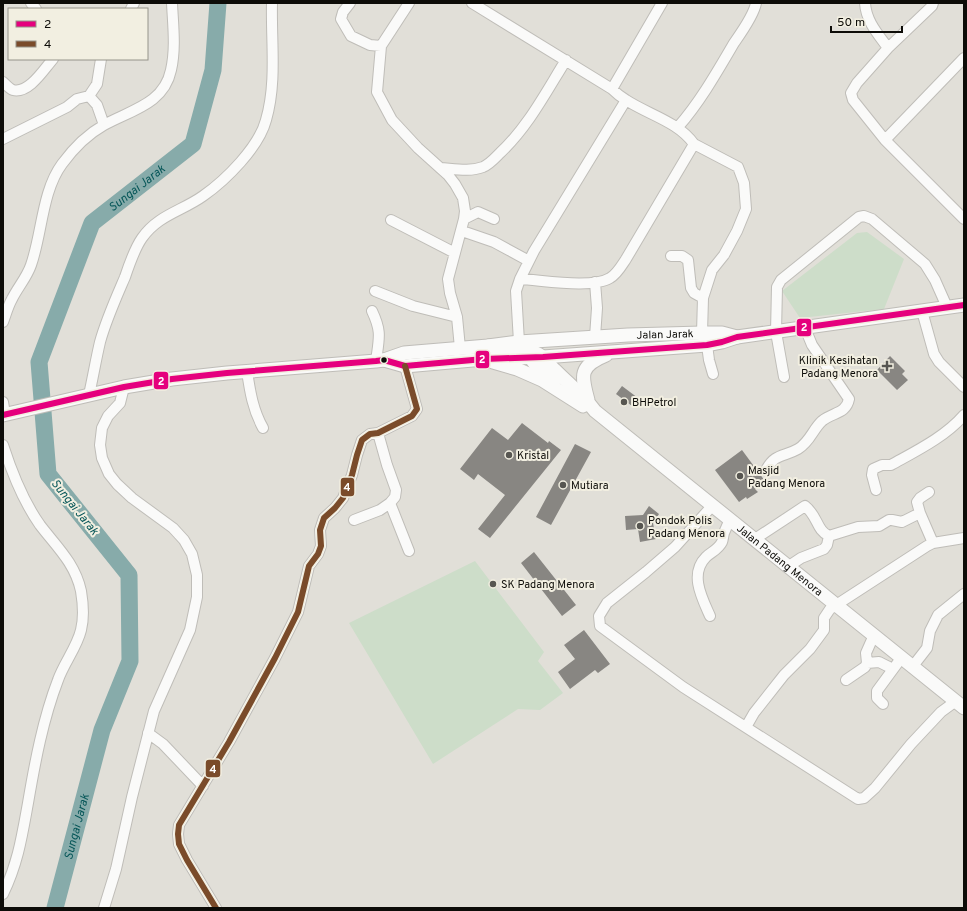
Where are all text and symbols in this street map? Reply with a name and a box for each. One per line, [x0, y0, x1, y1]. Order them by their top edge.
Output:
legend [8, 8, 148, 60]
scale bar [831, 8, 902, 34]
text: 50 m [837, 15, 865, 31]
text: 2 [44, 17, 51, 33]
text: 4 [44, 37, 51, 53]
water label: Sungai Jarak [106, 161, 170, 216]
line badge: 2 [796, 318, 812, 337]
text: 2 [801, 321, 807, 335]
street label: Jalan Jarak [636, 327, 694, 343]
line badge: 2 [475, 350, 490, 369]
text: 2 [479, 353, 485, 367]
place label: Klinik Kesihatan Padang Menora [799, 354, 878, 381]
unlabelled marker [379, 355, 389, 365]
marker: Klinik Kesihatan Padang Menora [881, 360, 893, 372]
line badge: 2 [153, 371, 169, 390]
text: 2 [158, 375, 164, 389]
place label: BHPetrol [632, 396, 676, 410]
marker: BHPetrol [619, 397, 629, 407]
place label: Kristal [517, 449, 549, 463]
marker: Kristal [504, 450, 514, 460]
place label: Masjid Padang Menora [748, 464, 825, 491]
marker: Masjid Padang Menora [735, 471, 745, 481]
water label: Sungai Jarak [47, 476, 102, 540]
line badge: 4 [340, 477, 355, 497]
place label: Mutiara [571, 479, 609, 493]
marker: Mutiara [558, 480, 568, 490]
text: 4 [343, 481, 351, 495]
place label: Pondok Polis Padang Menora [648, 514, 725, 541]
marker: Pondok Polis Padang Menora [635, 521, 645, 531]
street label: Jalan Padang Menora [733, 522, 825, 600]
place label: SK Padang Menora [501, 578, 595, 592]
marker: SK Padang Menora [488, 579, 498, 589]
line badge: 4 [205, 759, 221, 778]
text: 4 [209, 763, 217, 777]
water label: Sungai Jarak [61, 791, 94, 862]

